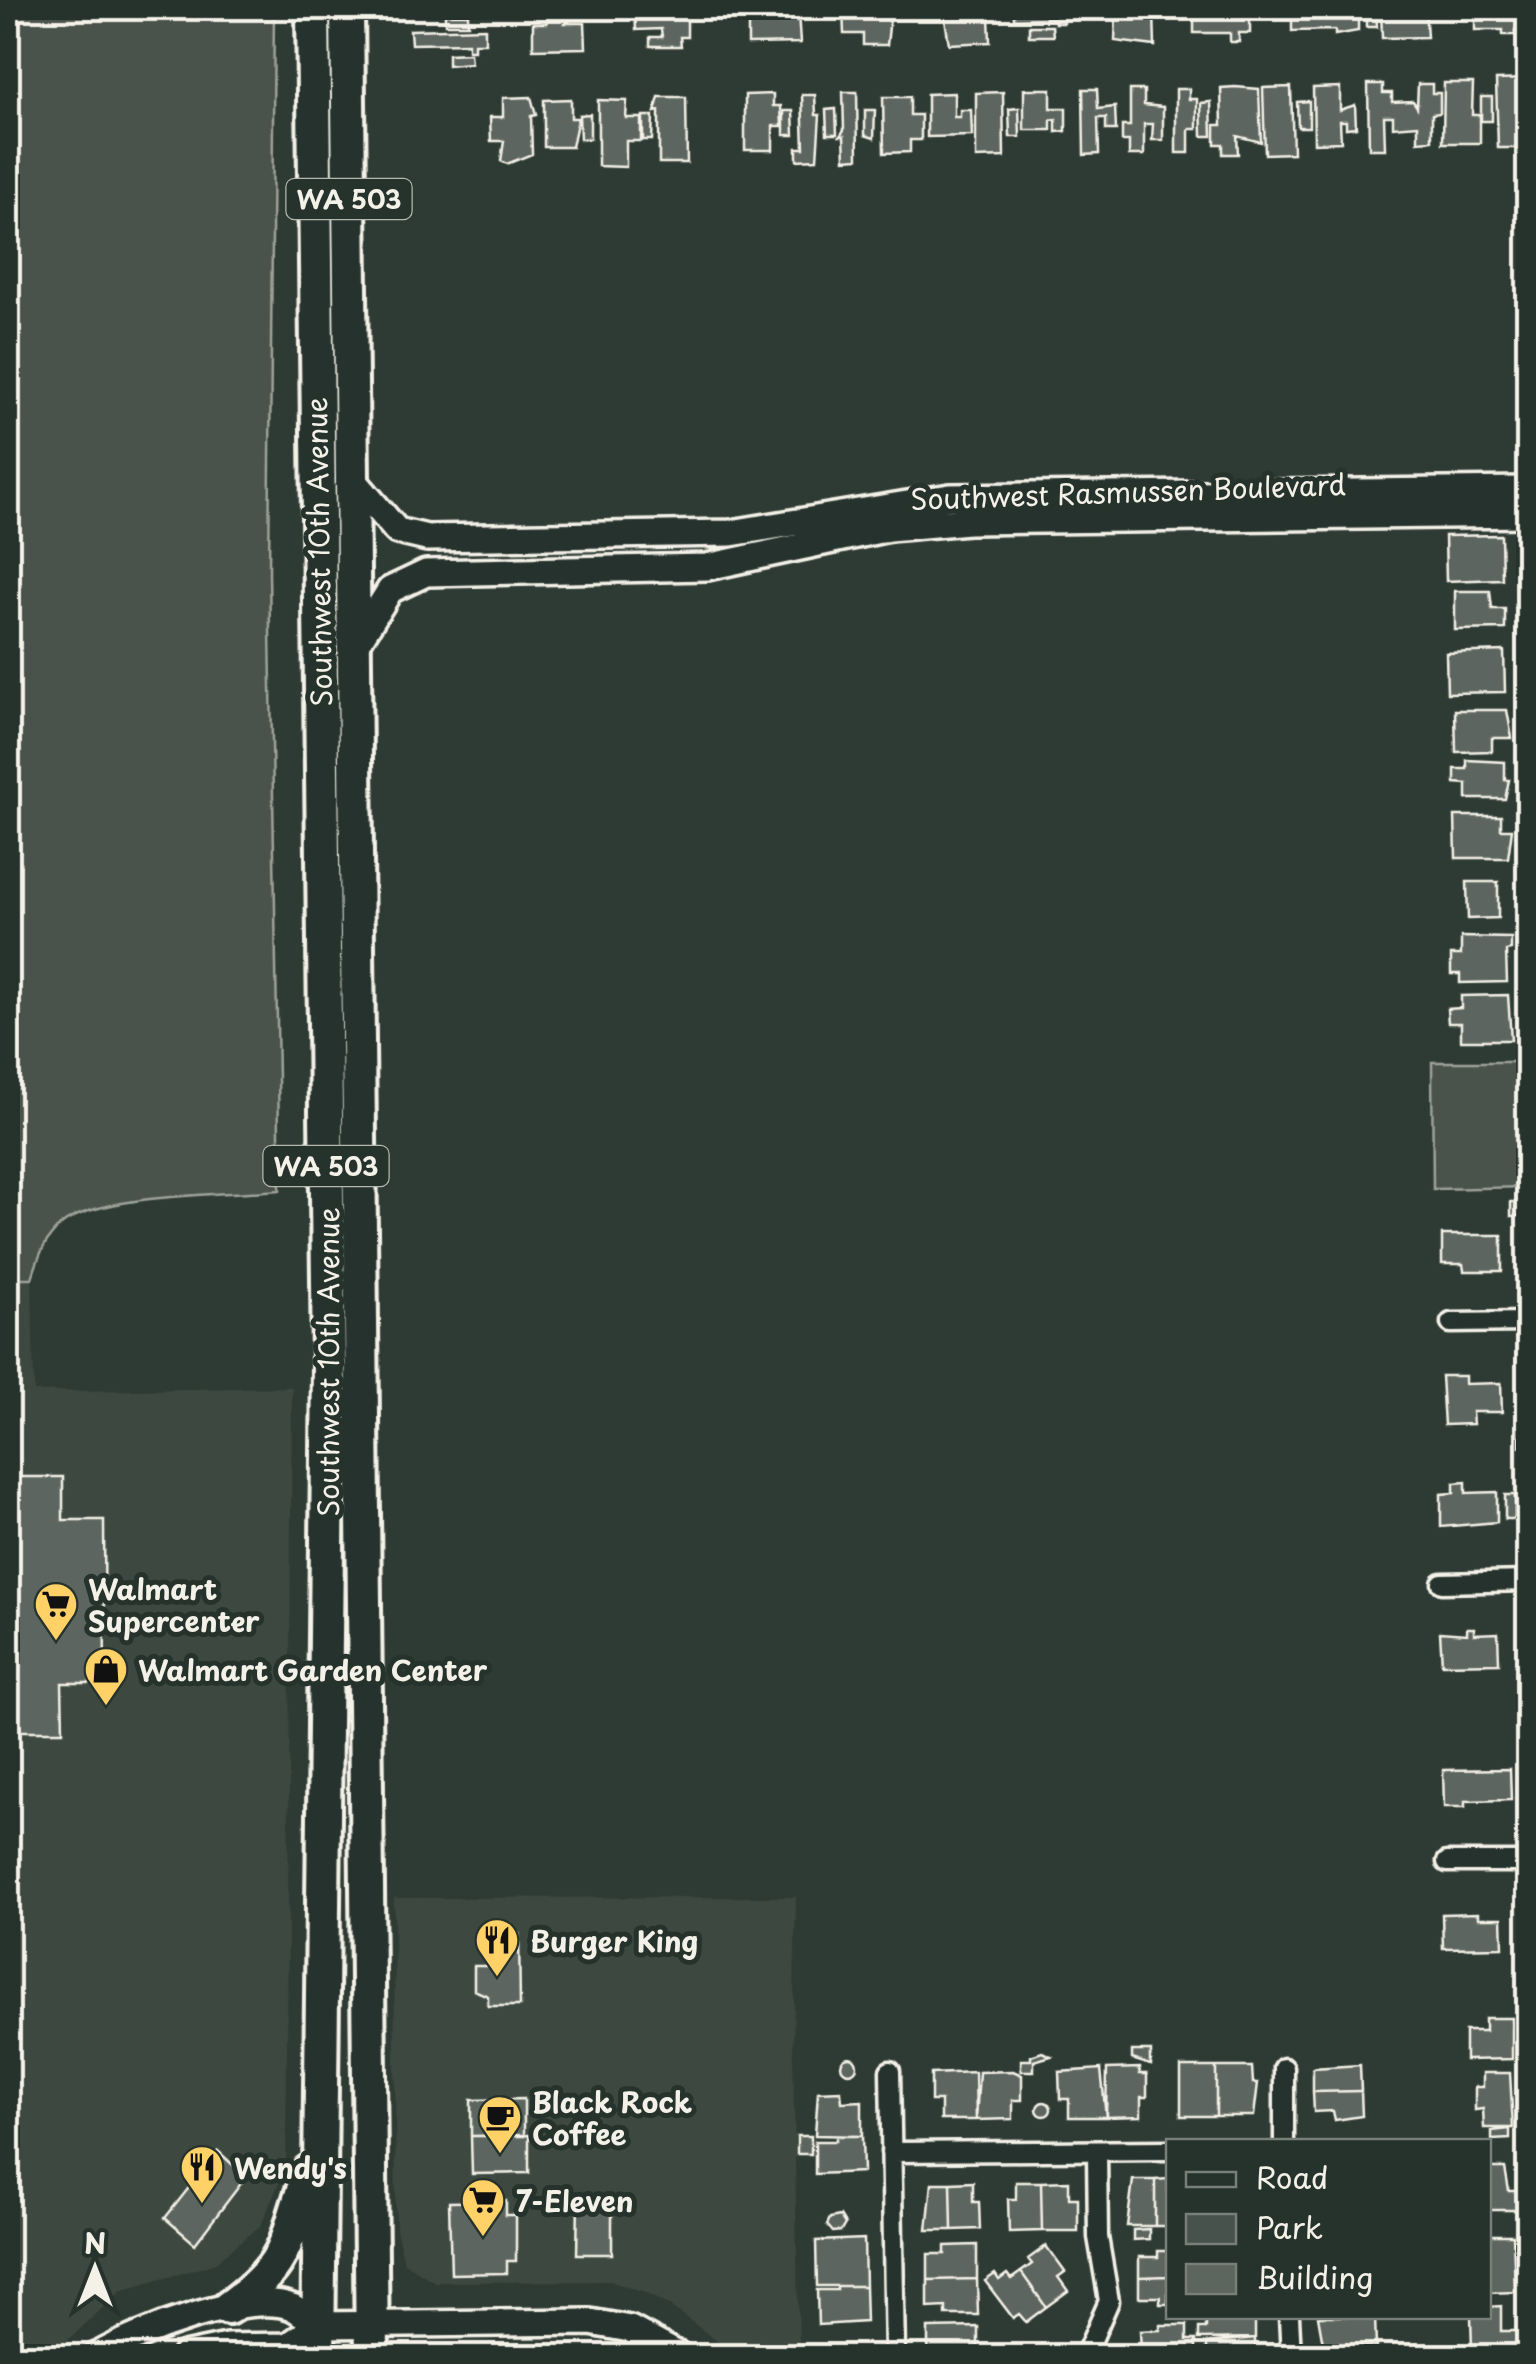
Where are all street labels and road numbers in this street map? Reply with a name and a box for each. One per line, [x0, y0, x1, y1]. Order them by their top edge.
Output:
road number: WA 503 [286, 179, 412, 219]
street label: Southwest 10th Avenue [294, 397, 342, 707]
street label: Southwest Rasmussen Boulevard [909, 462, 1347, 520]
road number: WA 503 [264, 1146, 388, 1186]
street label: Southwest 10th Avenue [306, 1207, 349, 1517]

